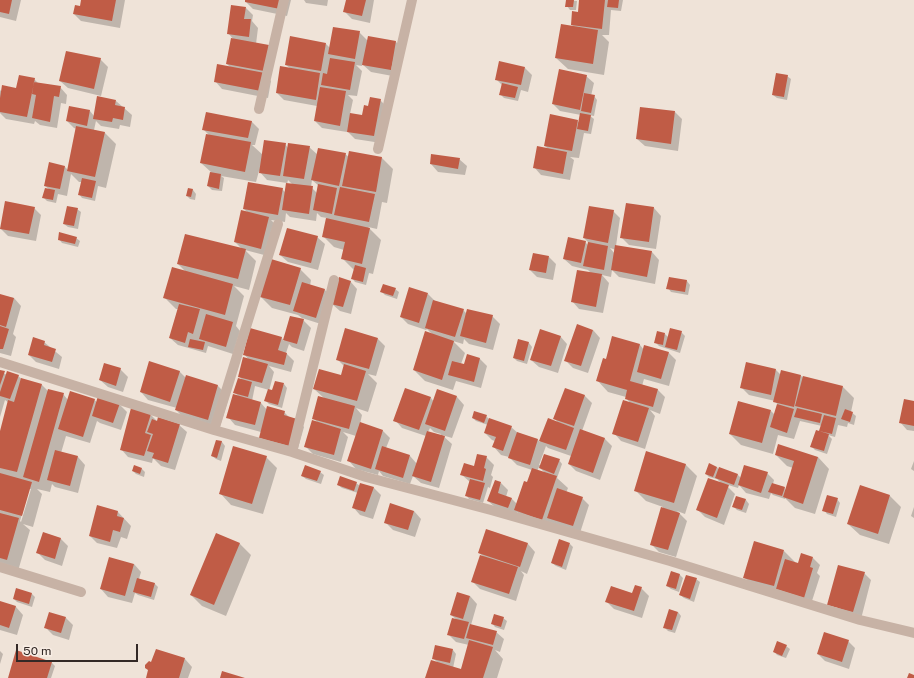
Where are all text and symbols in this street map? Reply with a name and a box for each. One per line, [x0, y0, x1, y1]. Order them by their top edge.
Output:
scale bar [18, 636, 140, 662]
text: 50 m [23, 644, 51, 658]

